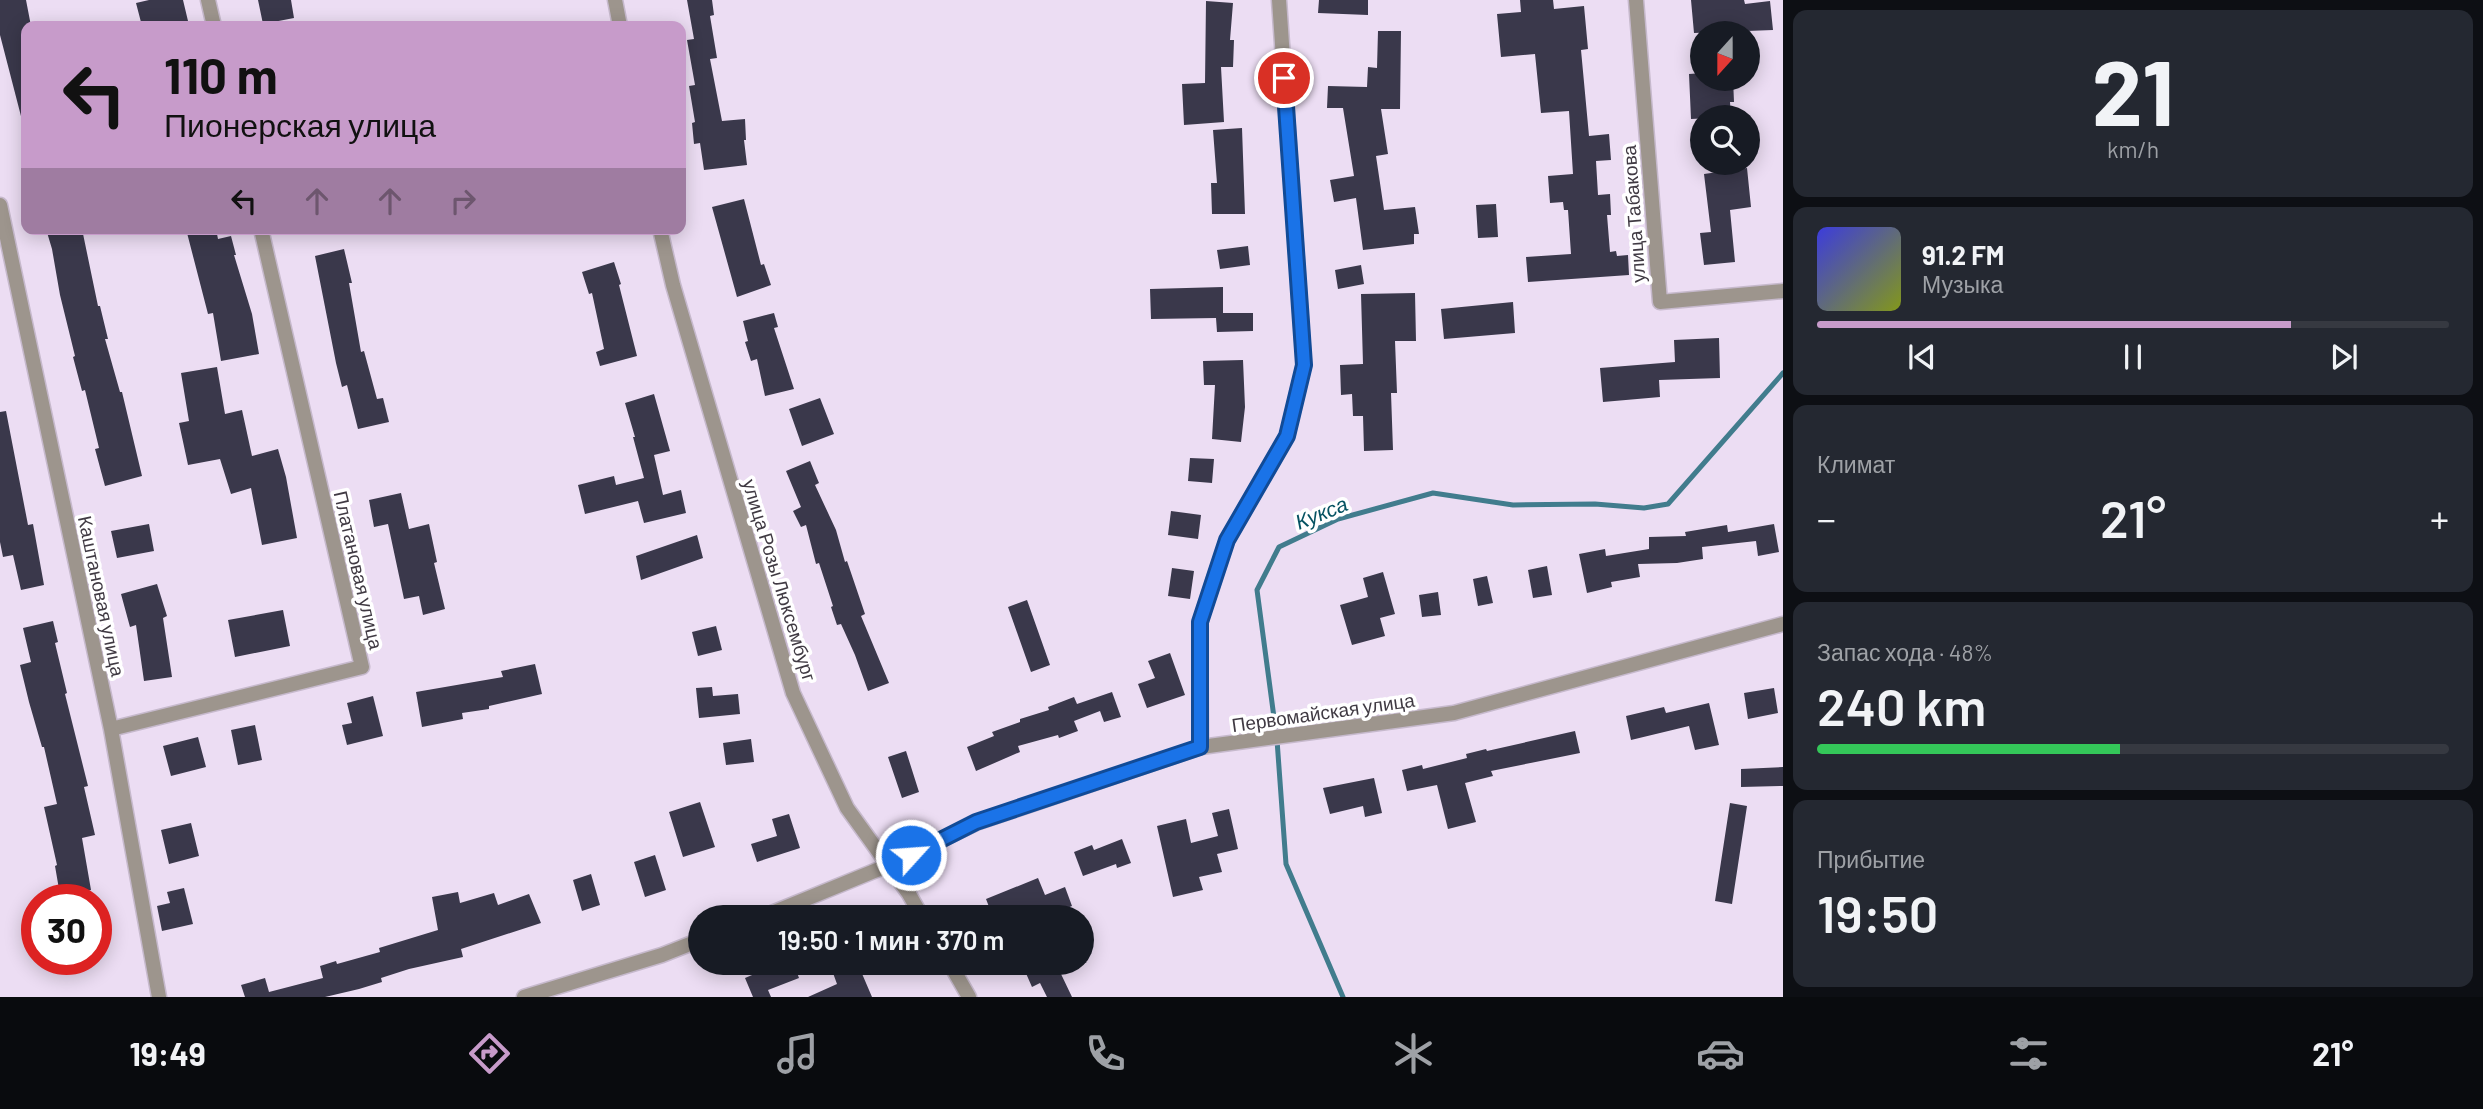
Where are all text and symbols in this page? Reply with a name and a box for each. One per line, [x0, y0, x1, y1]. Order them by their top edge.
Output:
north arrow [1690, 21, 1760, 91]
map controls [1690, 21, 1760, 175]
text: 21 [2092, 35, 2174, 144]
text: 110 m [164, 45, 278, 104]
pin [1254, 48, 1314, 108]
icon: left [49, 49, 140, 140]
icon: arrive [1265, 59, 1303, 97]
text: Пионерская улица [164, 105, 436, 143]
button: search [1690, 105, 1760, 175]
text: km/h [2107, 135, 2159, 163]
street label: улица Табакова [1617, 144, 1649, 284]
icon: left [225, 182, 263, 220]
icon: ahead [298, 182, 336, 220]
icon: ahead [371, 182, 409, 220]
icon: right [444, 182, 482, 220]
text: 91.2 FM [1922, 239, 2004, 270]
text: Музыка [1922, 270, 2003, 298]
icon: previous [1903, 338, 1941, 376]
icon: pause [2114, 338, 2152, 376]
icon: next [2325, 338, 2363, 376]
text: Климат [1817, 450, 1895, 478]
street label: улица Розы Люксембург [738, 476, 822, 684]
text: 21° [2100, 486, 2166, 548]
street label: Платановая улица [330, 489, 388, 652]
water label: Кукса [1291, 490, 1351, 534]
text: − [1817, 495, 1836, 541]
text: + [2430, 495, 2449, 541]
street label: Каштановая улица [74, 514, 130, 679]
text: Запас хода · 48% [1817, 638, 1993, 666]
text: 240 km [1817, 674, 1986, 736]
street label: Первомайская улица [1230, 688, 1416, 736]
position arrow [874, 818, 948, 892]
text: Прибытие [1817, 845, 1925, 873]
text: 19:50 [1817, 881, 1938, 943]
speed limit sign: 30 [21, 884, 112, 975]
text: 19:50 · 1 мин · 370 m [778, 924, 1004, 955]
icon: directions [465, 1029, 514, 1078]
icon: music [773, 1029, 822, 1078]
icon: phone [1081, 1029, 1130, 1078]
icon: climate [1389, 1029, 1438, 1078]
icon: car [1696, 1029, 1745, 1078]
icon: filters [2004, 1029, 2053, 1078]
text: 19:49 [129, 1034, 206, 1072]
text: 21° [2312, 1034, 2353, 1072]

